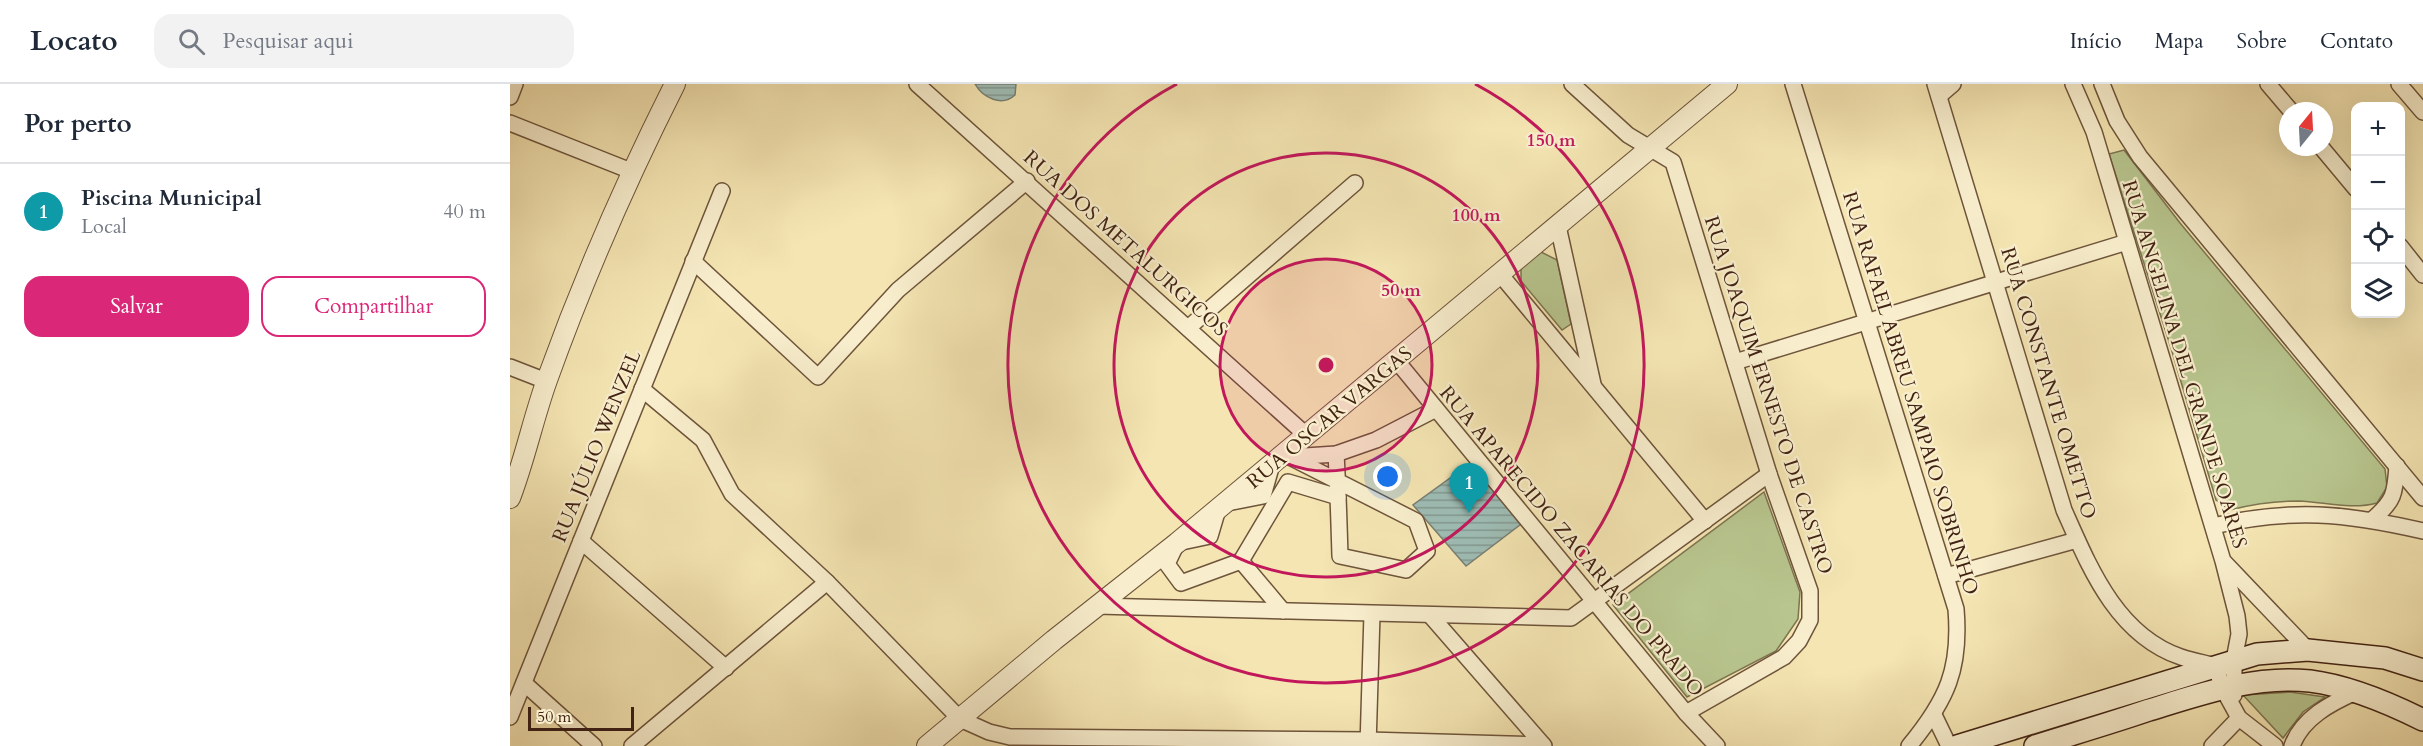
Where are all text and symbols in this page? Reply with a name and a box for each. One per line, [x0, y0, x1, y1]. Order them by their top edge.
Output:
search box [154, 14, 574, 68]
text: Locato [30, 22, 118, 60]
icon: search [175, 25, 208, 58]
text: Pesquisar aqui [223, 26, 353, 56]
text: Início [2070, 27, 2122, 56]
text: Mapa [2155, 27, 2204, 56]
text: Sobre [2237, 27, 2287, 56]
text: Contato [2320, 27, 2393, 56]
north arrow [2279, 102, 2333, 156]
map controls [2351, 102, 2405, 318]
button: + [2351, 102, 2405, 156]
text: Por perto [24, 106, 132, 141]
text: 150 m [1526, 128, 1576, 153]
street label: RUA DOS METALURGICOS [1018, 144, 1234, 343]
button: − [2351, 156, 2405, 210]
street label: RUA ANGELINA DEL GRANDE SOARES [2116, 177, 2254, 552]
text: Piscina Municipal [81, 183, 262, 213]
street label: RUA RAFAEL ABREU SAMPAIO SOBRINHO [1836, 188, 1985, 598]
text: 1 [38, 198, 49, 225]
text: 40 m [443, 198, 486, 225]
text: 100 m [1451, 203, 1501, 228]
button: locate [2351, 210, 2405, 264]
text: Local [81, 213, 127, 240]
street label: RUA JOAQUIM ERNESTO DE CASTRO [1698, 213, 1839, 578]
street label: RUA CONSTANTE OMETTO [1994, 244, 2103, 522]
button: layers [2351, 264, 2405, 318]
button: Salvar [24, 276, 249, 337]
button: Compartilhar [261, 276, 486, 337]
text: 50 m [1381, 278, 1421, 303]
street label: RUA OSCAR VARGAS [1241, 340, 1418, 495]
street label: RUA JÚLIO WENZEL [546, 345, 648, 546]
centre of rings [1316, 355, 1336, 375]
street label: RUA APARECIDO ZACARIAS DO PRADO [1433, 380, 1710, 702]
your location [1373, 462, 1402, 491]
pin: 1 [1450, 464, 1488, 513]
scale bar [528, 704, 634, 732]
text: 50 m [537, 706, 571, 728]

